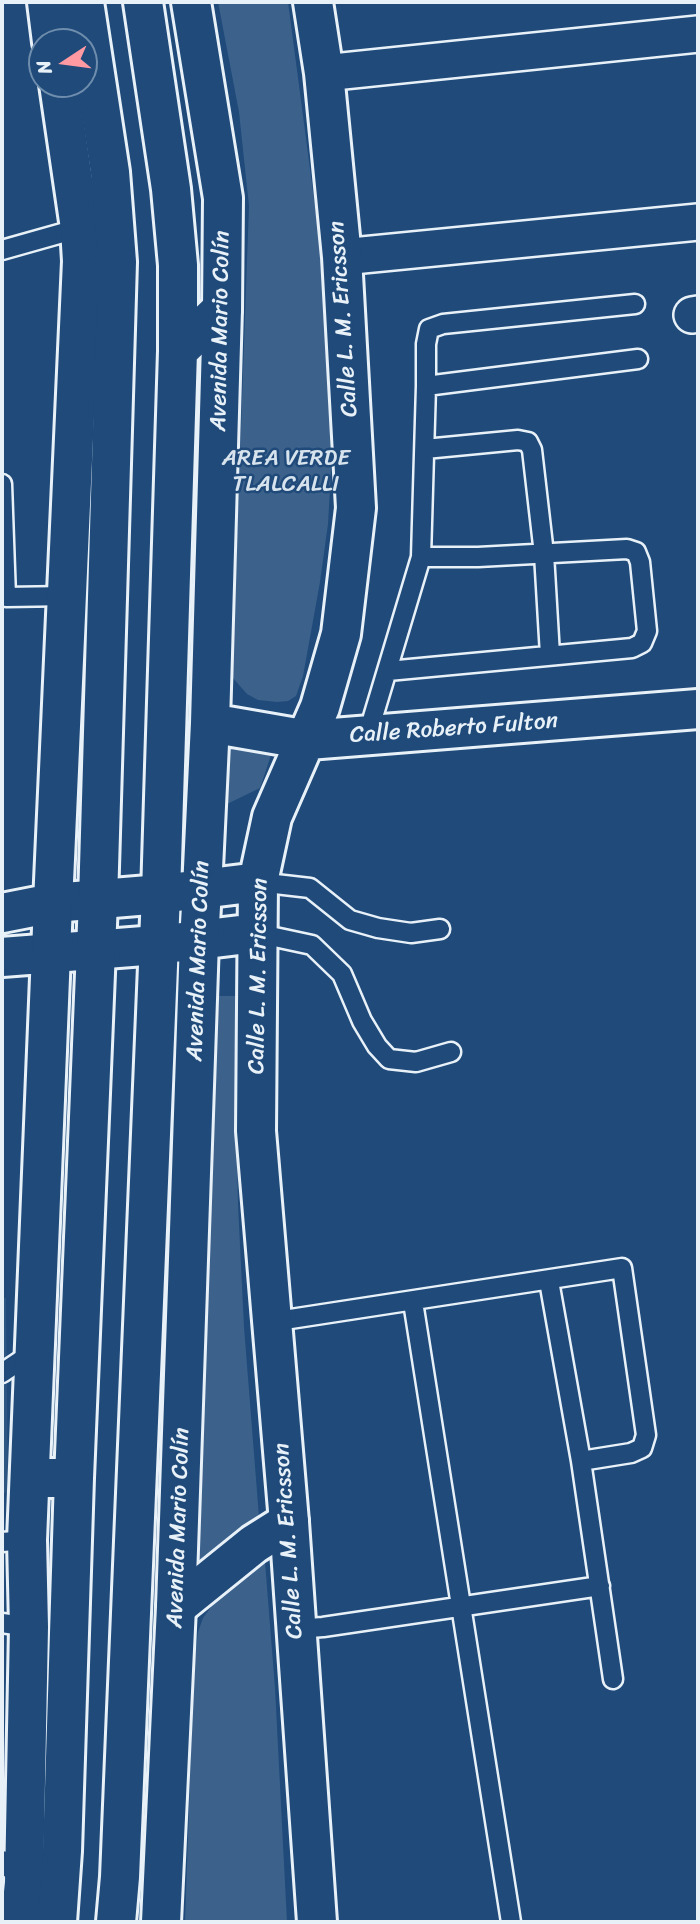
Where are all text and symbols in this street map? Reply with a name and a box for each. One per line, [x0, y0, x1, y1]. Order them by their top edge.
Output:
north arrow [28, 28, 98, 98]
text: N [26, 57, 62, 78]
street label: Calle L. M. Ericsson [323, 220, 365, 418]
street label: Avenida Mario Colín [205, 230, 237, 432]
park label: AREA VERDE TLALCALLI [222, 445, 350, 499]
street label: Calle Roberto Fulton [349, 708, 559, 750]
street label: Avenida Mario Colín [182, 860, 216, 1062]
street label: Calle L. M. Ericsson [243, 878, 275, 1074]
street label: Avenida Mario Colín [162, 1427, 196, 1629]
street label: Calle L. M. Ericsson [268, 1442, 310, 1640]

